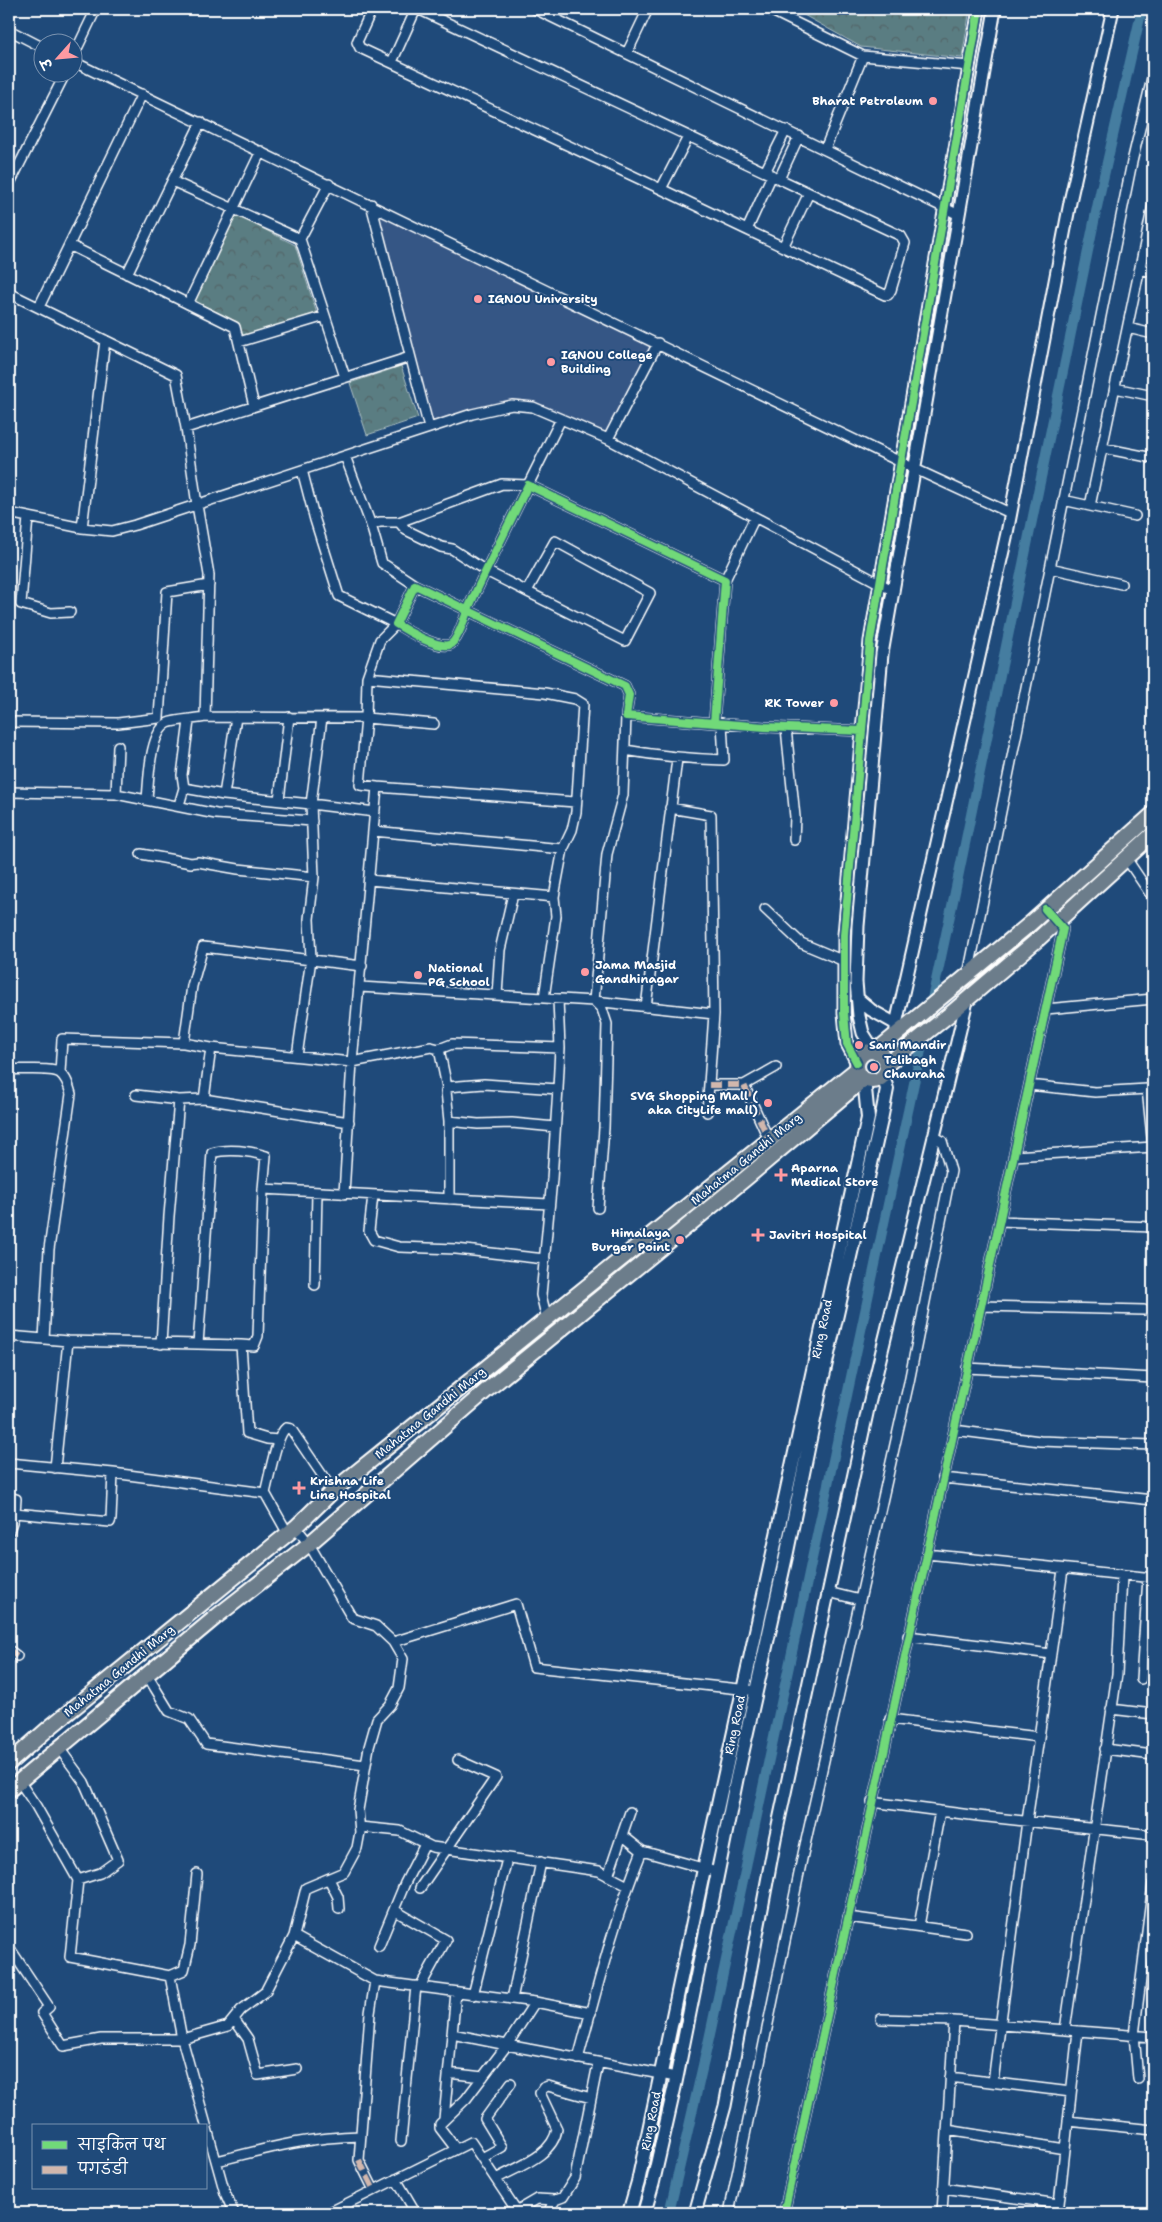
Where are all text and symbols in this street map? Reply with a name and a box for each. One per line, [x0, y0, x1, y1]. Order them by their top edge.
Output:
north arrow [32, 32, 82, 82]
text: उ [36, 54, 57, 74]
place label: Bharat Petroleum [812, 93, 923, 109]
marker: Bharat Petroleum [927, 95, 939, 107]
place label: IGNOU University [488, 291, 598, 307]
marker: IGNOU University [472, 293, 484, 305]
place label: IGNOU College Building [561, 347, 653, 377]
marker: IGNOU College Building [545, 356, 557, 368]
place label: RK Tower [764, 695, 825, 711]
marker: RK Tower [828, 697, 840, 709]
place label: Jama Masjid Gandhinagar [595, 957, 679, 987]
place label: National PG School [428, 960, 490, 990]
marker: Jama Masjid Gandhinagar [579, 966, 591, 978]
marker: National PG School [412, 969, 424, 981]
place label: Sani Mandir [869, 1037, 947, 1053]
marker: Sani Mandir [853, 1039, 865, 1051]
place label: Telibagh Chauraha [884, 1052, 946, 1082]
marker: Telibagh Chauraha [868, 1061, 880, 1073]
place label: SVG Shopping Mall ( aka CityLife mall) [630, 1088, 758, 1118]
marker: SVG Shopping Mall ( aka CityLife mall) [762, 1097, 774, 1109]
street label: Mahatma Gandhi Marg [687, 1109, 805, 1209]
place label: Aparna Medical Store [791, 1160, 879, 1190]
marker: Aparna Medical Store [775, 1169, 787, 1181]
place label: Himalaya Burger Point [591, 1225, 671, 1255]
place label: Javitri Hospital [769, 1227, 867, 1243]
marker: Javitri Hospital [751, 1228, 765, 1242]
marker: Himalaya Burger Point [674, 1234, 686, 1246]
street label: Ring Road [808, 1297, 836, 1360]
street label: Mahatma Gandhi Marg [371, 1363, 489, 1463]
place label: Krishna Life Line Hospital [310, 1473, 391, 1503]
marker: Krishna Life Line Hospital [292, 1481, 306, 1495]
street label: Mahatma Gandhi Marg [60, 1621, 178, 1721]
street label: Ring Road [721, 1693, 749, 1756]
street label: Ring Road [637, 2090, 665, 2152]
legend [32, 2124, 208, 2190]
text: साइकिल पथ [77, 2133, 166, 2155]
text: पगडंडी [77, 2157, 128, 2179]

